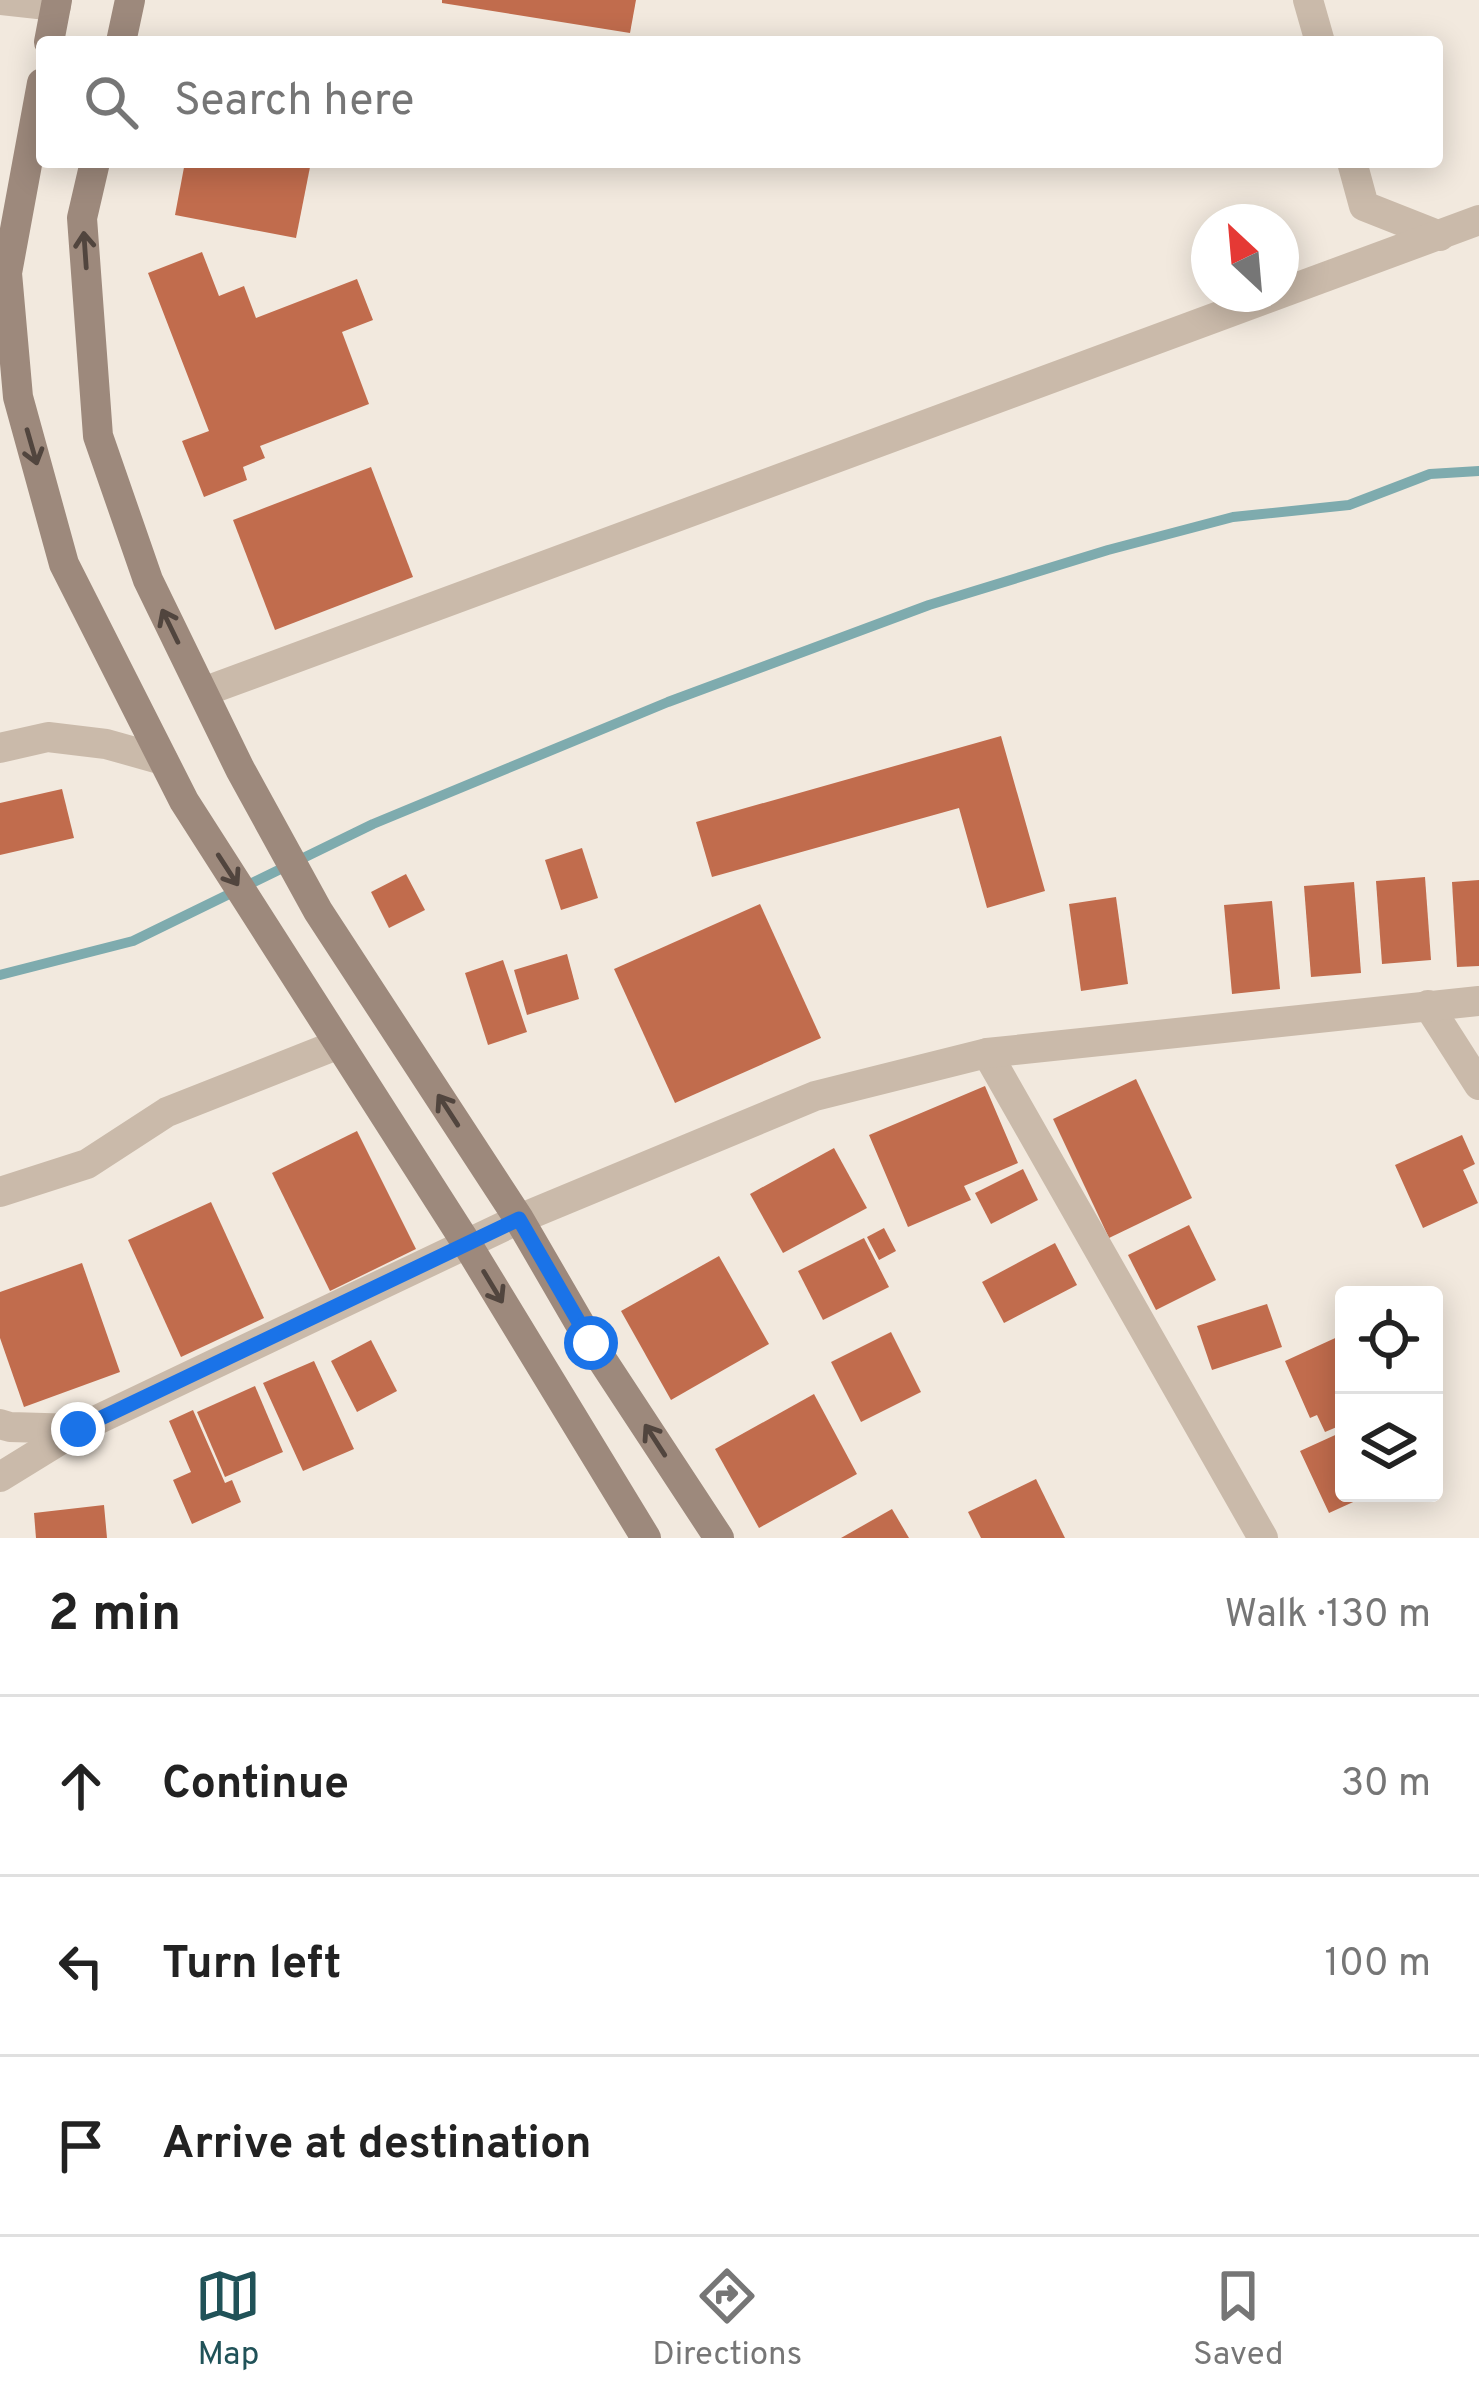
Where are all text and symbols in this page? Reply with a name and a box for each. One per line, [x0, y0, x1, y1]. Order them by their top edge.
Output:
search box [36, 36, 1443, 168]
icon: search [78, 69, 144, 135]
text: Search here [174, 74, 414, 131]
north arrow [1191, 204, 1299, 312]
one-way arrow [73, 231, 96, 270]
one-way arrow [22, 427, 44, 465]
one-way arrow [158, 608, 180, 644]
one-way arrow [216, 853, 240, 887]
one-way arrow [435, 1094, 460, 1128]
one-way arrow [481, 1269, 505, 1303]
map controls [1335, 1286, 1443, 1502]
button: locate [1335, 1286, 1443, 1394]
route start [564, 1316, 618, 1370]
button: layers [1335, 1394, 1443, 1502]
route end [51, 1402, 105, 1456]
one-way arrow [642, 1424, 667, 1458]
text: 2 min [48, 1584, 181, 1649]
text: Walk · 130 m [1225, 1592, 1431, 1641]
icon: ahead [48, 1753, 114, 1819]
text: Continue [162, 1757, 349, 1814]
text: 30 m [1341, 1761, 1431, 1810]
icon: left [48, 1933, 114, 1999]
text: Turn left [162, 1937, 341, 1994]
text: 100 m [1324, 1941, 1431, 1990]
icon: arrive [48, 2113, 114, 2179]
text: Arrive at destination [162, 2117, 592, 2174]
tab: Map [195, 2263, 261, 2377]
tab: Directions [652, 2263, 802, 2377]
tab: Saved [1193, 2263, 1284, 2377]

